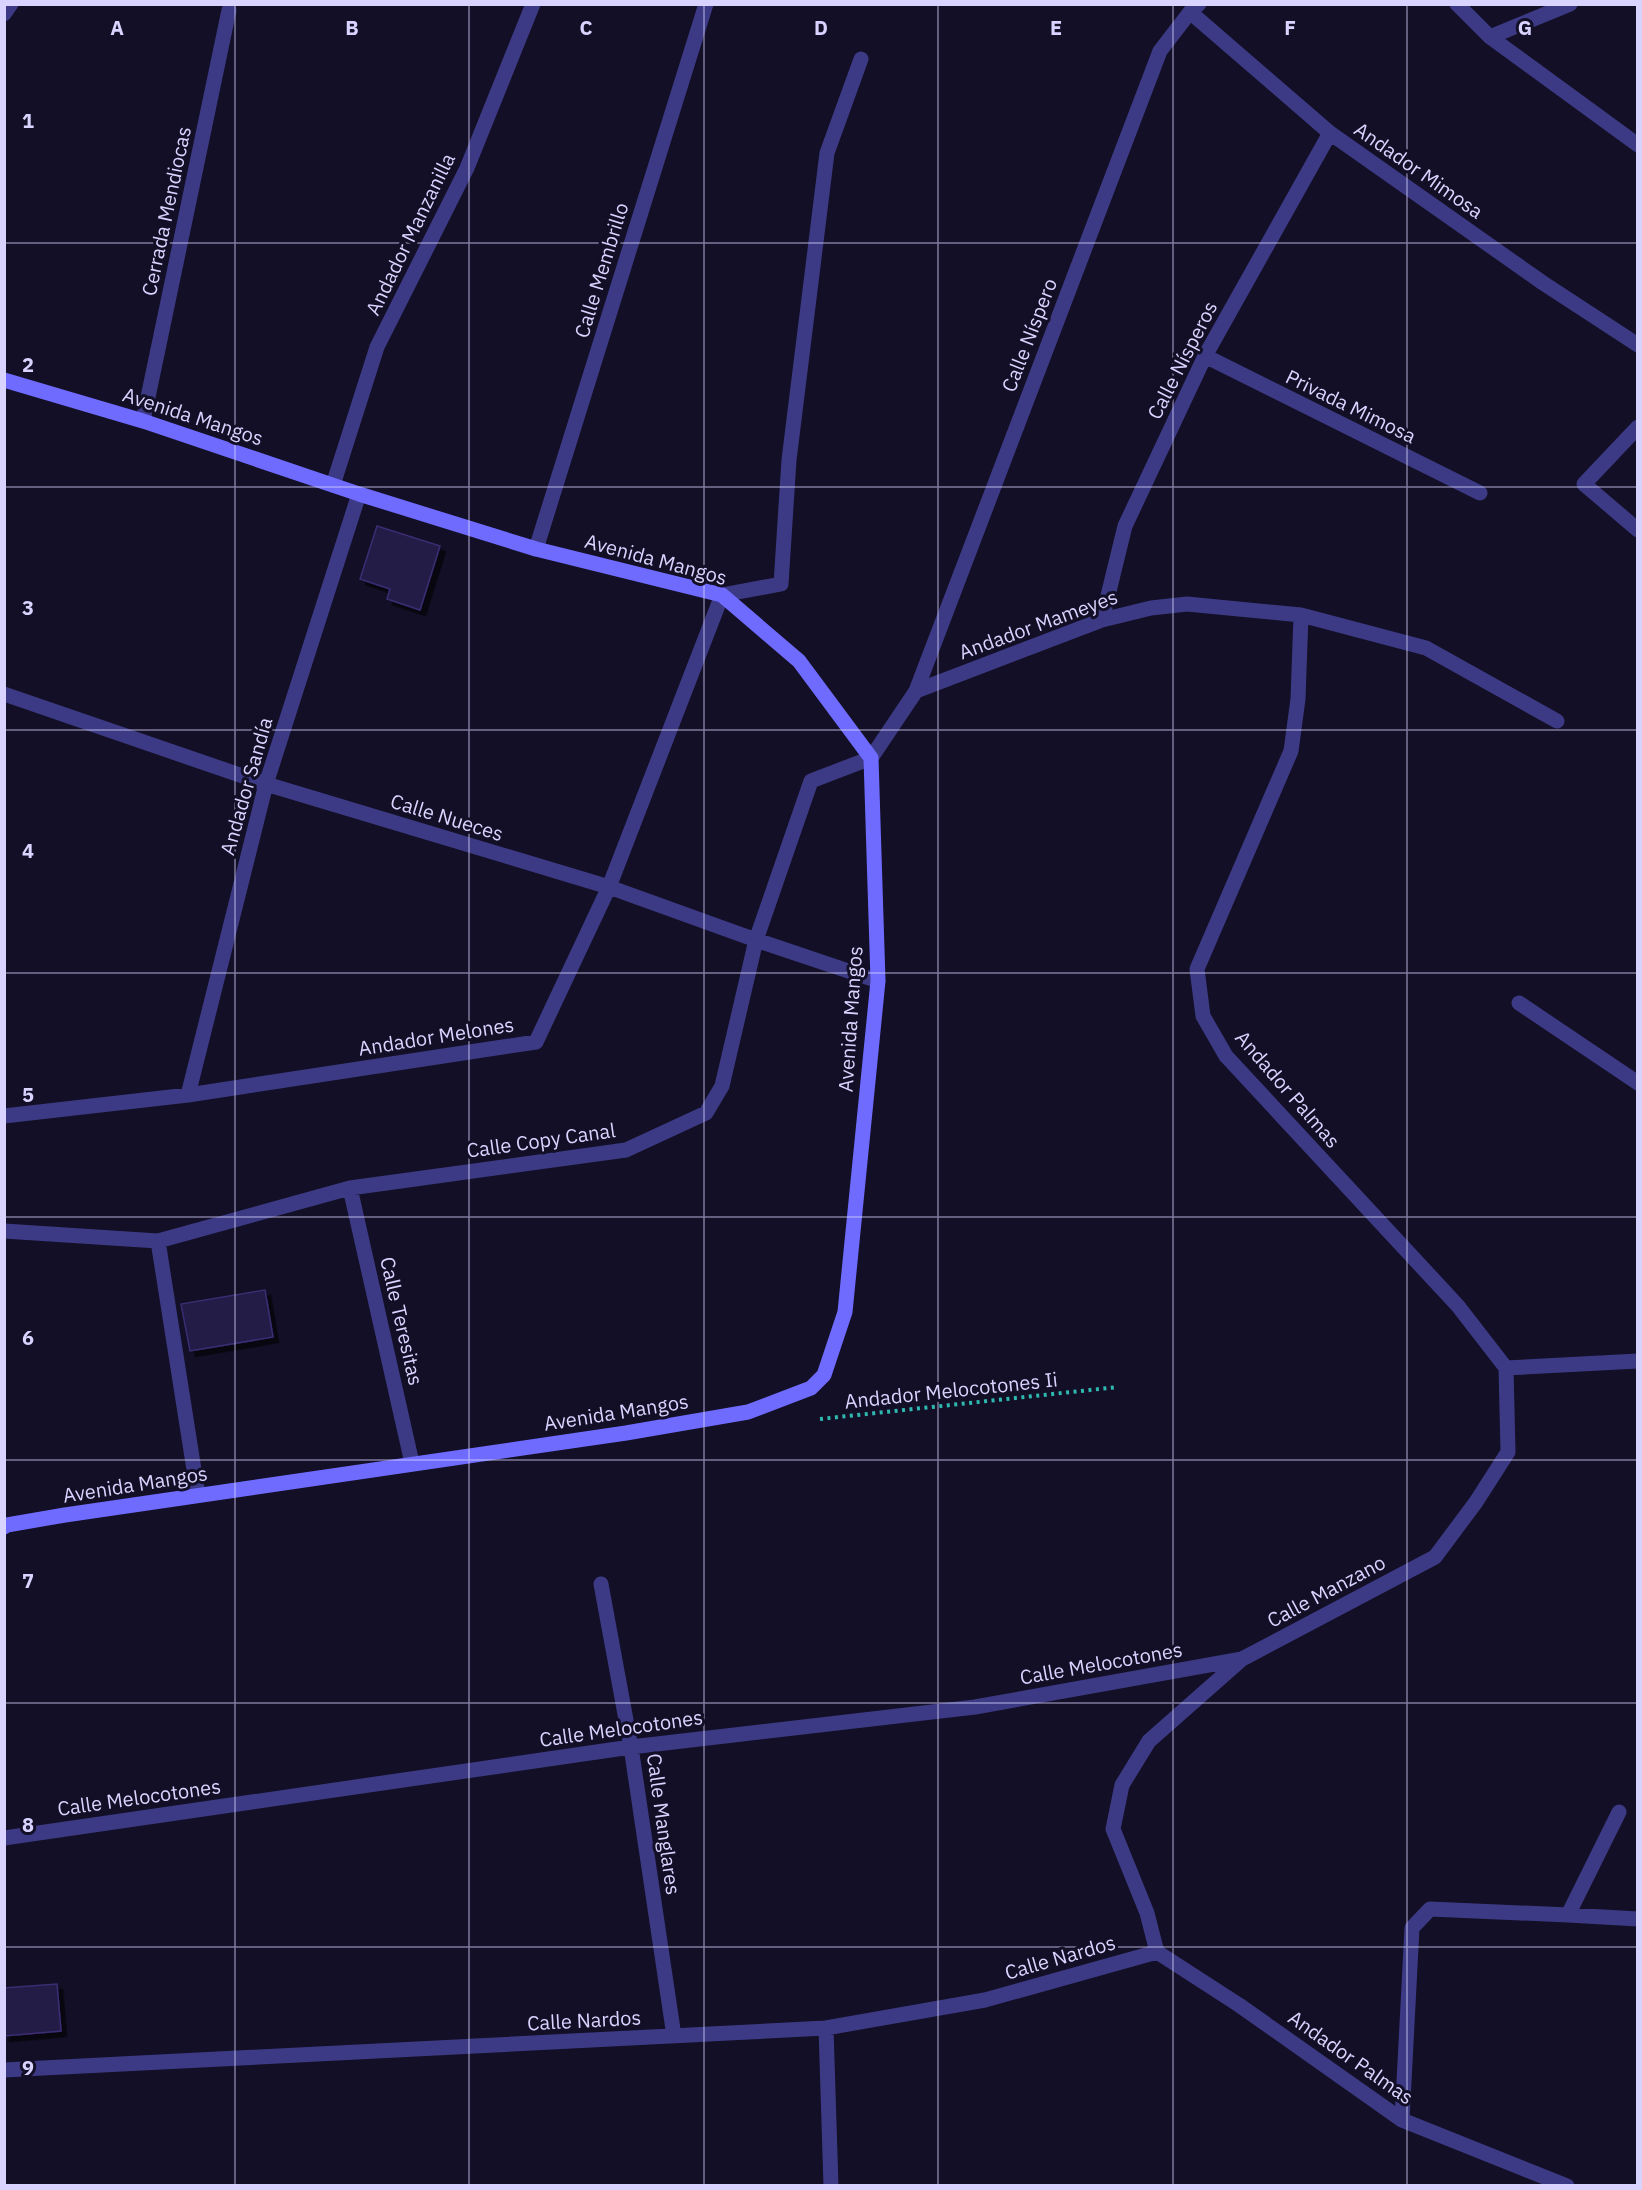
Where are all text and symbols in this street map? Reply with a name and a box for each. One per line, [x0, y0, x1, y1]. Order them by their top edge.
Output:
text: A [110, 14, 124, 41]
text: B [345, 14, 359, 41]
text: C [579, 14, 593, 41]
text: D [814, 14, 828, 41]
text: E [1050, 14, 1062, 41]
text: F [1284, 14, 1296, 41]
text: G [1518, 14, 1532, 41]
text: 1 [22, 107, 34, 134]
street label: Andador Mimosa [1349, 115, 1489, 225]
street label: Cerrada Mendiocas [135, 124, 197, 298]
street label: Andador Manzanilla [359, 148, 461, 320]
street label: Calle Membrillo [568, 199, 634, 341]
street label: Calle Níspero [995, 274, 1063, 396]
street label: Calle Nísperos [1141, 296, 1223, 424]
text: 2 [22, 351, 34, 378]
street label: Privada Mimosa [1281, 363, 1421, 449]
street label: Avenida Mangos [119, 381, 267, 451]
street label: Avenida Mangos [582, 527, 730, 591]
street label: Andador Mameyes [955, 583, 1121, 665]
text: 3 [22, 594, 34, 621]
street label: Andador Sandía [213, 714, 279, 858]
street label: Calle Nueces [387, 787, 507, 847]
text: 4 [22, 837, 34, 864]
street label: Avenida Mangos [831, 945, 869, 1093]
street label: Andador Melones [356, 1010, 516, 1062]
street label: Andador Palmas [1230, 1025, 1346, 1153]
text: 5 [22, 1081, 34, 1108]
street label: Calle Copy Canal [465, 1116, 617, 1164]
street label: Calle Teresitas [374, 1254, 430, 1388]
text: 6 [22, 1324, 34, 1351]
street label: Andador Melocotones Ii [843, 1365, 1059, 1415]
street label: Avenida Mangos [542, 1387, 690, 1437]
street label: Avenida Mangos [61, 1459, 209, 1509]
street label: Calle Manzano [1262, 1548, 1390, 1634]
text: 7 [22, 1567, 34, 1594]
street label: Calle Melocotones [1018, 1635, 1184, 1691]
street label: Calle Melocotones [538, 1703, 704, 1753]
street label: Calle Manglares [641, 1752, 687, 1896]
street label: Calle Melocotones [56, 1772, 222, 1822]
text: 8 [22, 1811, 34, 1838]
street label: Calle Nardos [1001, 1928, 1119, 1986]
street label: Calle Nardos [526, 2004, 642, 2036]
street label: Andador Palmas [1283, 2004, 1419, 2110]
text: 9 [22, 2054, 34, 2081]

